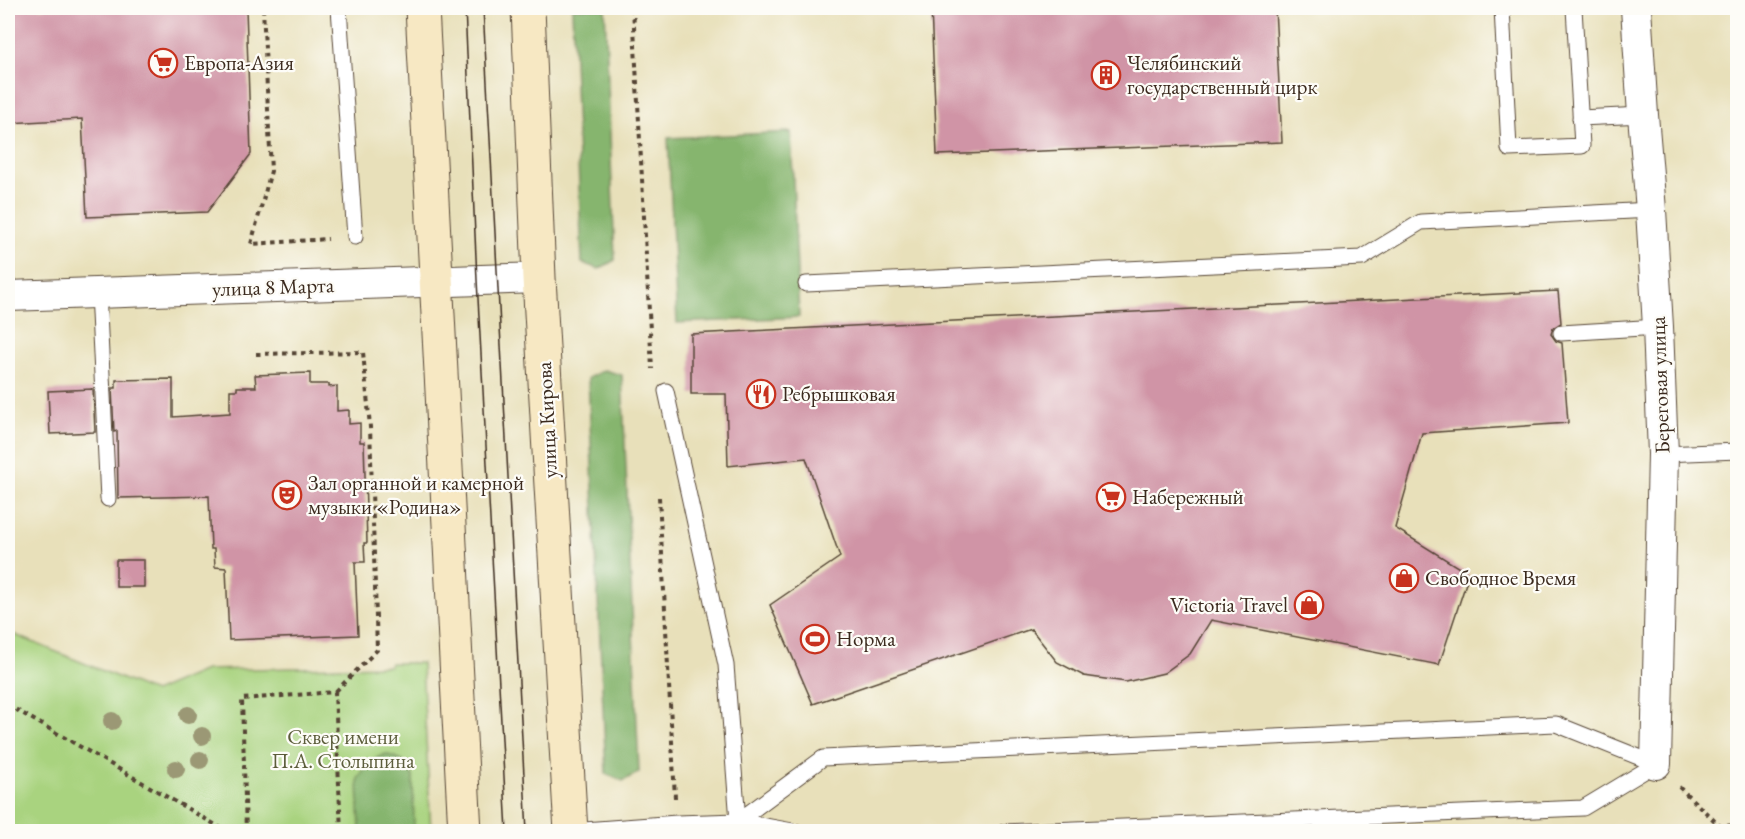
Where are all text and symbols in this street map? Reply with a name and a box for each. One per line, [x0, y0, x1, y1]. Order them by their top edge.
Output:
supermarket icon: Европа-Азия [147, 47, 179, 79]
place label: Европа-Азия [184, 49, 294, 76]
place label: Челябинский государственный цирк [1127, 49, 1318, 100]
building icon: Челябинский государственный цирк [1090, 59, 1122, 91]
street label: улица 8 Марта [211, 271, 335, 302]
street label: Береговая улица [1644, 315, 1675, 454]
street label: улица Кирова [530, 360, 563, 479]
restaurant icon: Ребрышковая [745, 378, 777, 410]
place label: Ребрышковая [782, 380, 896, 407]
place label: Зал органной и камерной музыки «Родина» [308, 469, 524, 520]
theatre icon: Зал органной и камерной музыки «Родина» [271, 479, 303, 511]
supermarket icon: Набережный [1095, 481, 1127, 513]
place label: Набережный [1132, 483, 1244, 510]
shop icon: Свободное Время [1388, 562, 1420, 594]
place label: Свободное Время [1425, 564, 1576, 591]
shop icon: Victoria Travel [1293, 589, 1325, 621]
place label: Victoria Travel [1170, 591, 1288, 618]
sports icon: Норма [799, 623, 831, 655]
place label: Норма [836, 625, 896, 652]
park label: Сквер имени П.А. Столыпина [271, 723, 415, 774]

